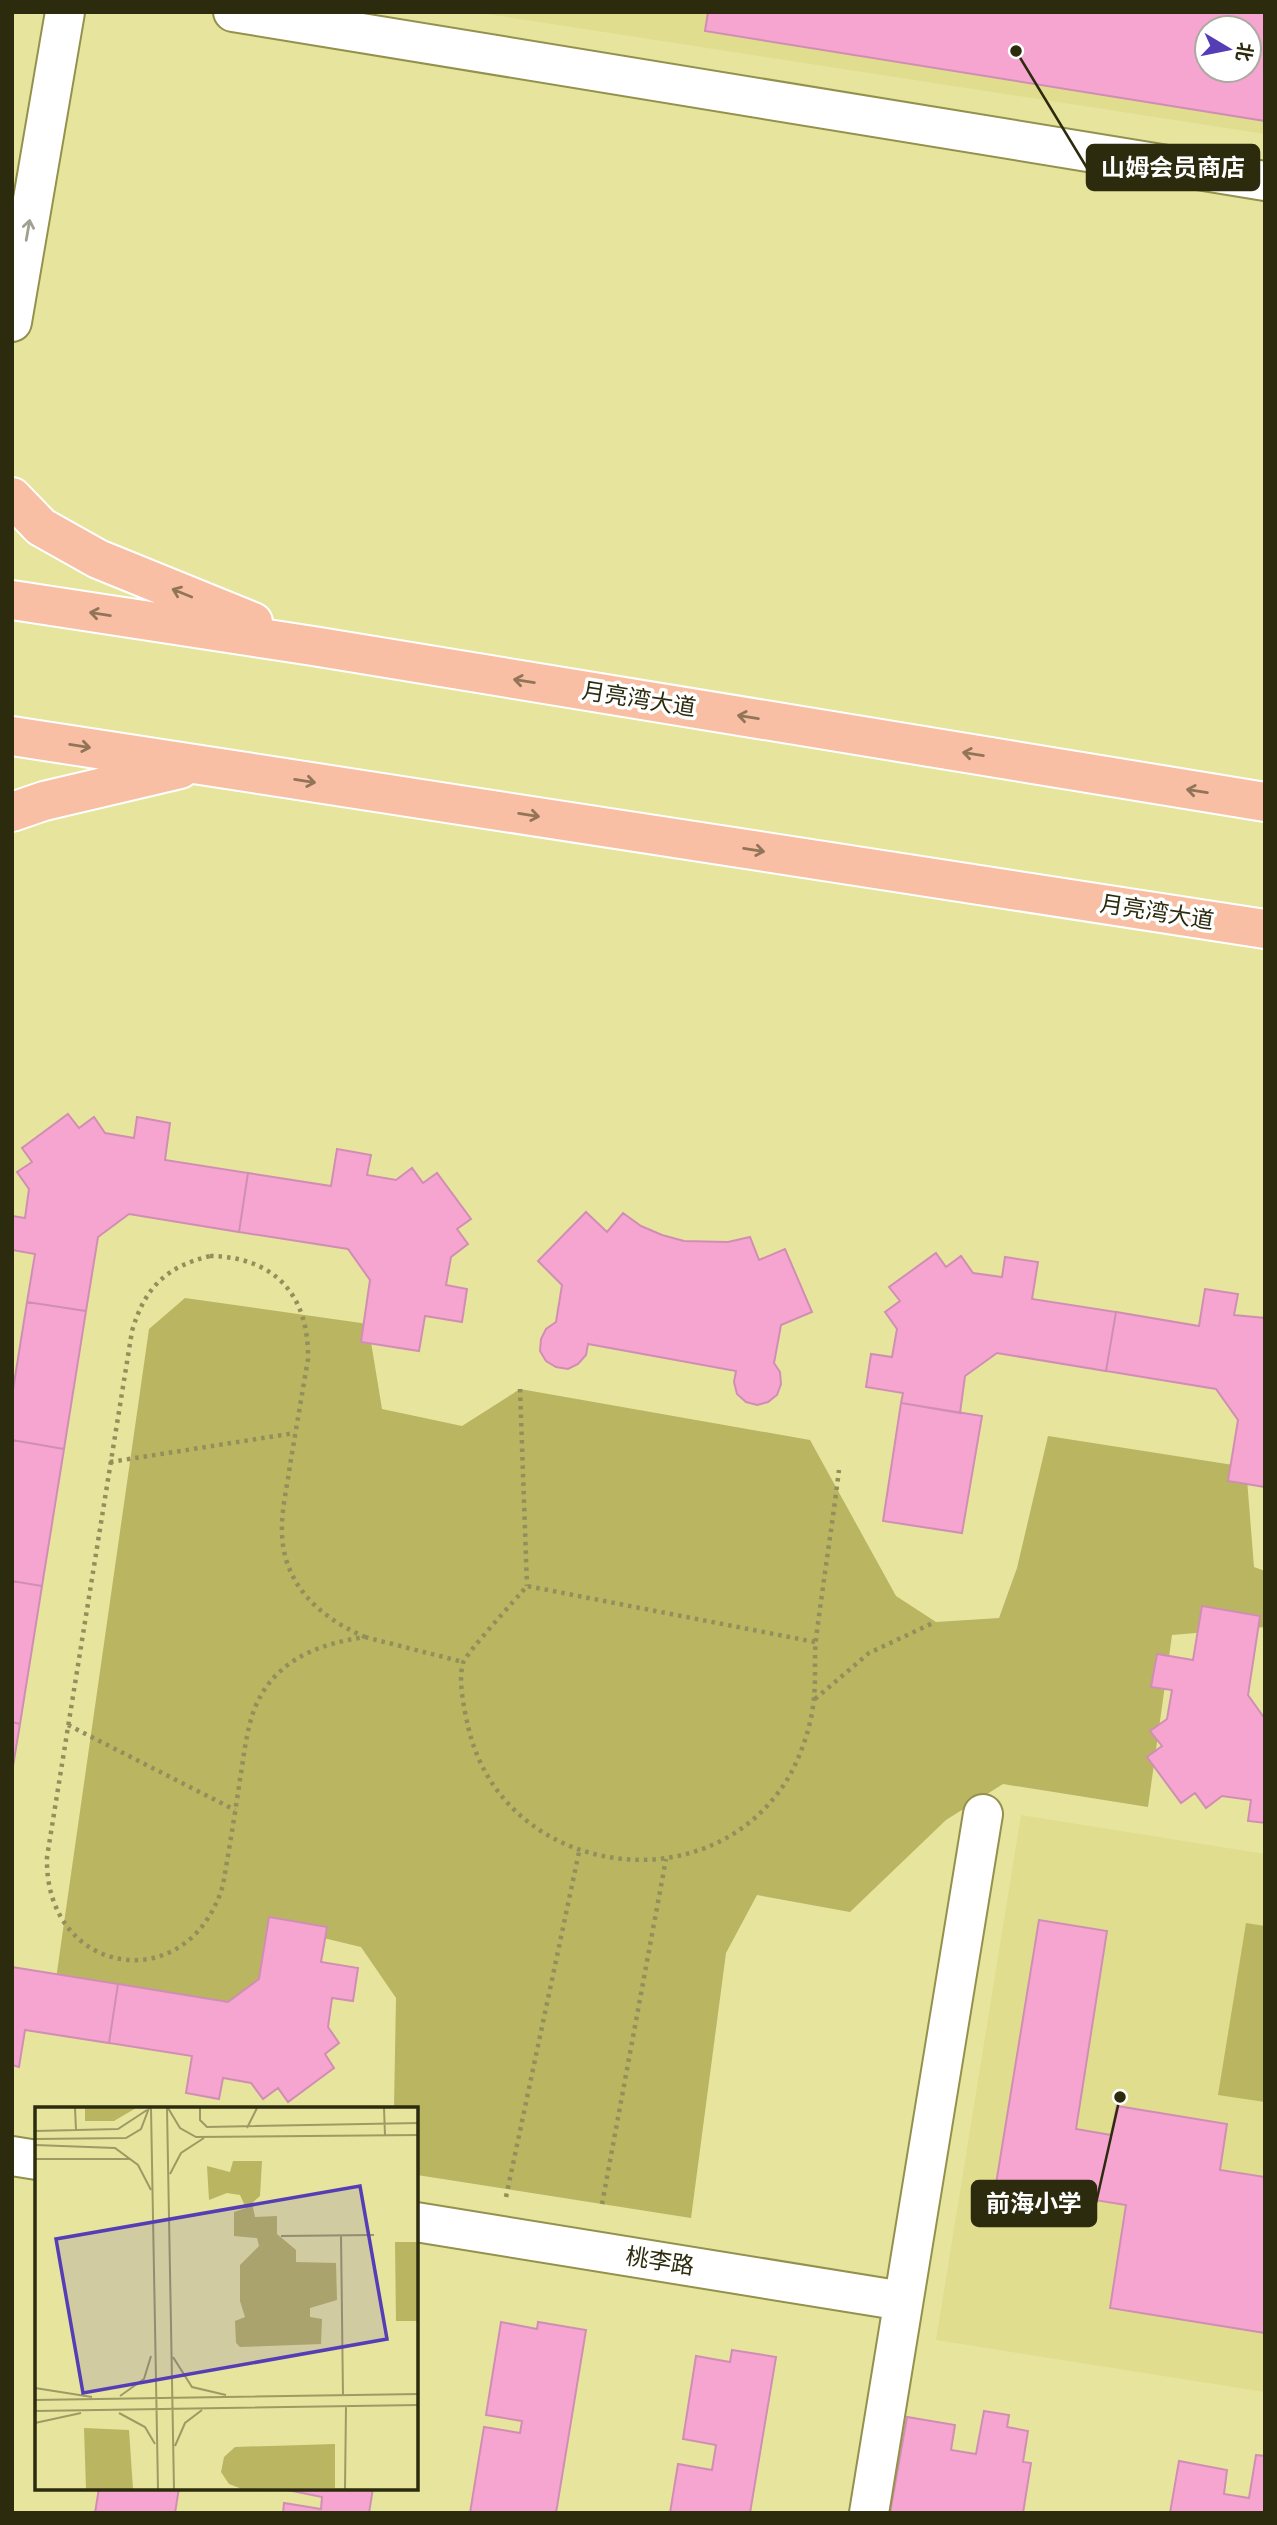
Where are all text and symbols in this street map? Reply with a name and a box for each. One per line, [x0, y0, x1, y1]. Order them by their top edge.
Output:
north arrow [1193, 14, 1263, 84]
text: 北 [1231, 41, 1258, 63]
callout: 山姆会员商店 [1087, 145, 1259, 190]
text: 山姆会员商店 [1101, 151, 1245, 183]
one-way arrow [22, 219, 35, 242]
one-way arrow [171, 586, 193, 599]
one-way arrow [89, 607, 112, 620]
one-way arrow [513, 674, 536, 687]
street label: 月亮湾大道 [580, 674, 698, 722]
one-way arrow [737, 710, 760, 723]
one-way arrow [68, 740, 91, 753]
one-way arrow [962, 747, 985, 760]
one-way arrow [293, 774, 316, 787]
one-way arrow [1186, 784, 1209, 797]
one-way arrow [518, 809, 540, 822]
one-way arrow [742, 844, 765, 857]
street label: 月亮湾大道 [1098, 887, 1216, 935]
inset map [35, 2107, 418, 2490]
callout: 前海小学 [972, 2181, 1096, 2226]
text: 前海小学 [986, 2187, 1082, 2219]
street label: 桃李路 [624, 2240, 697, 2280]

